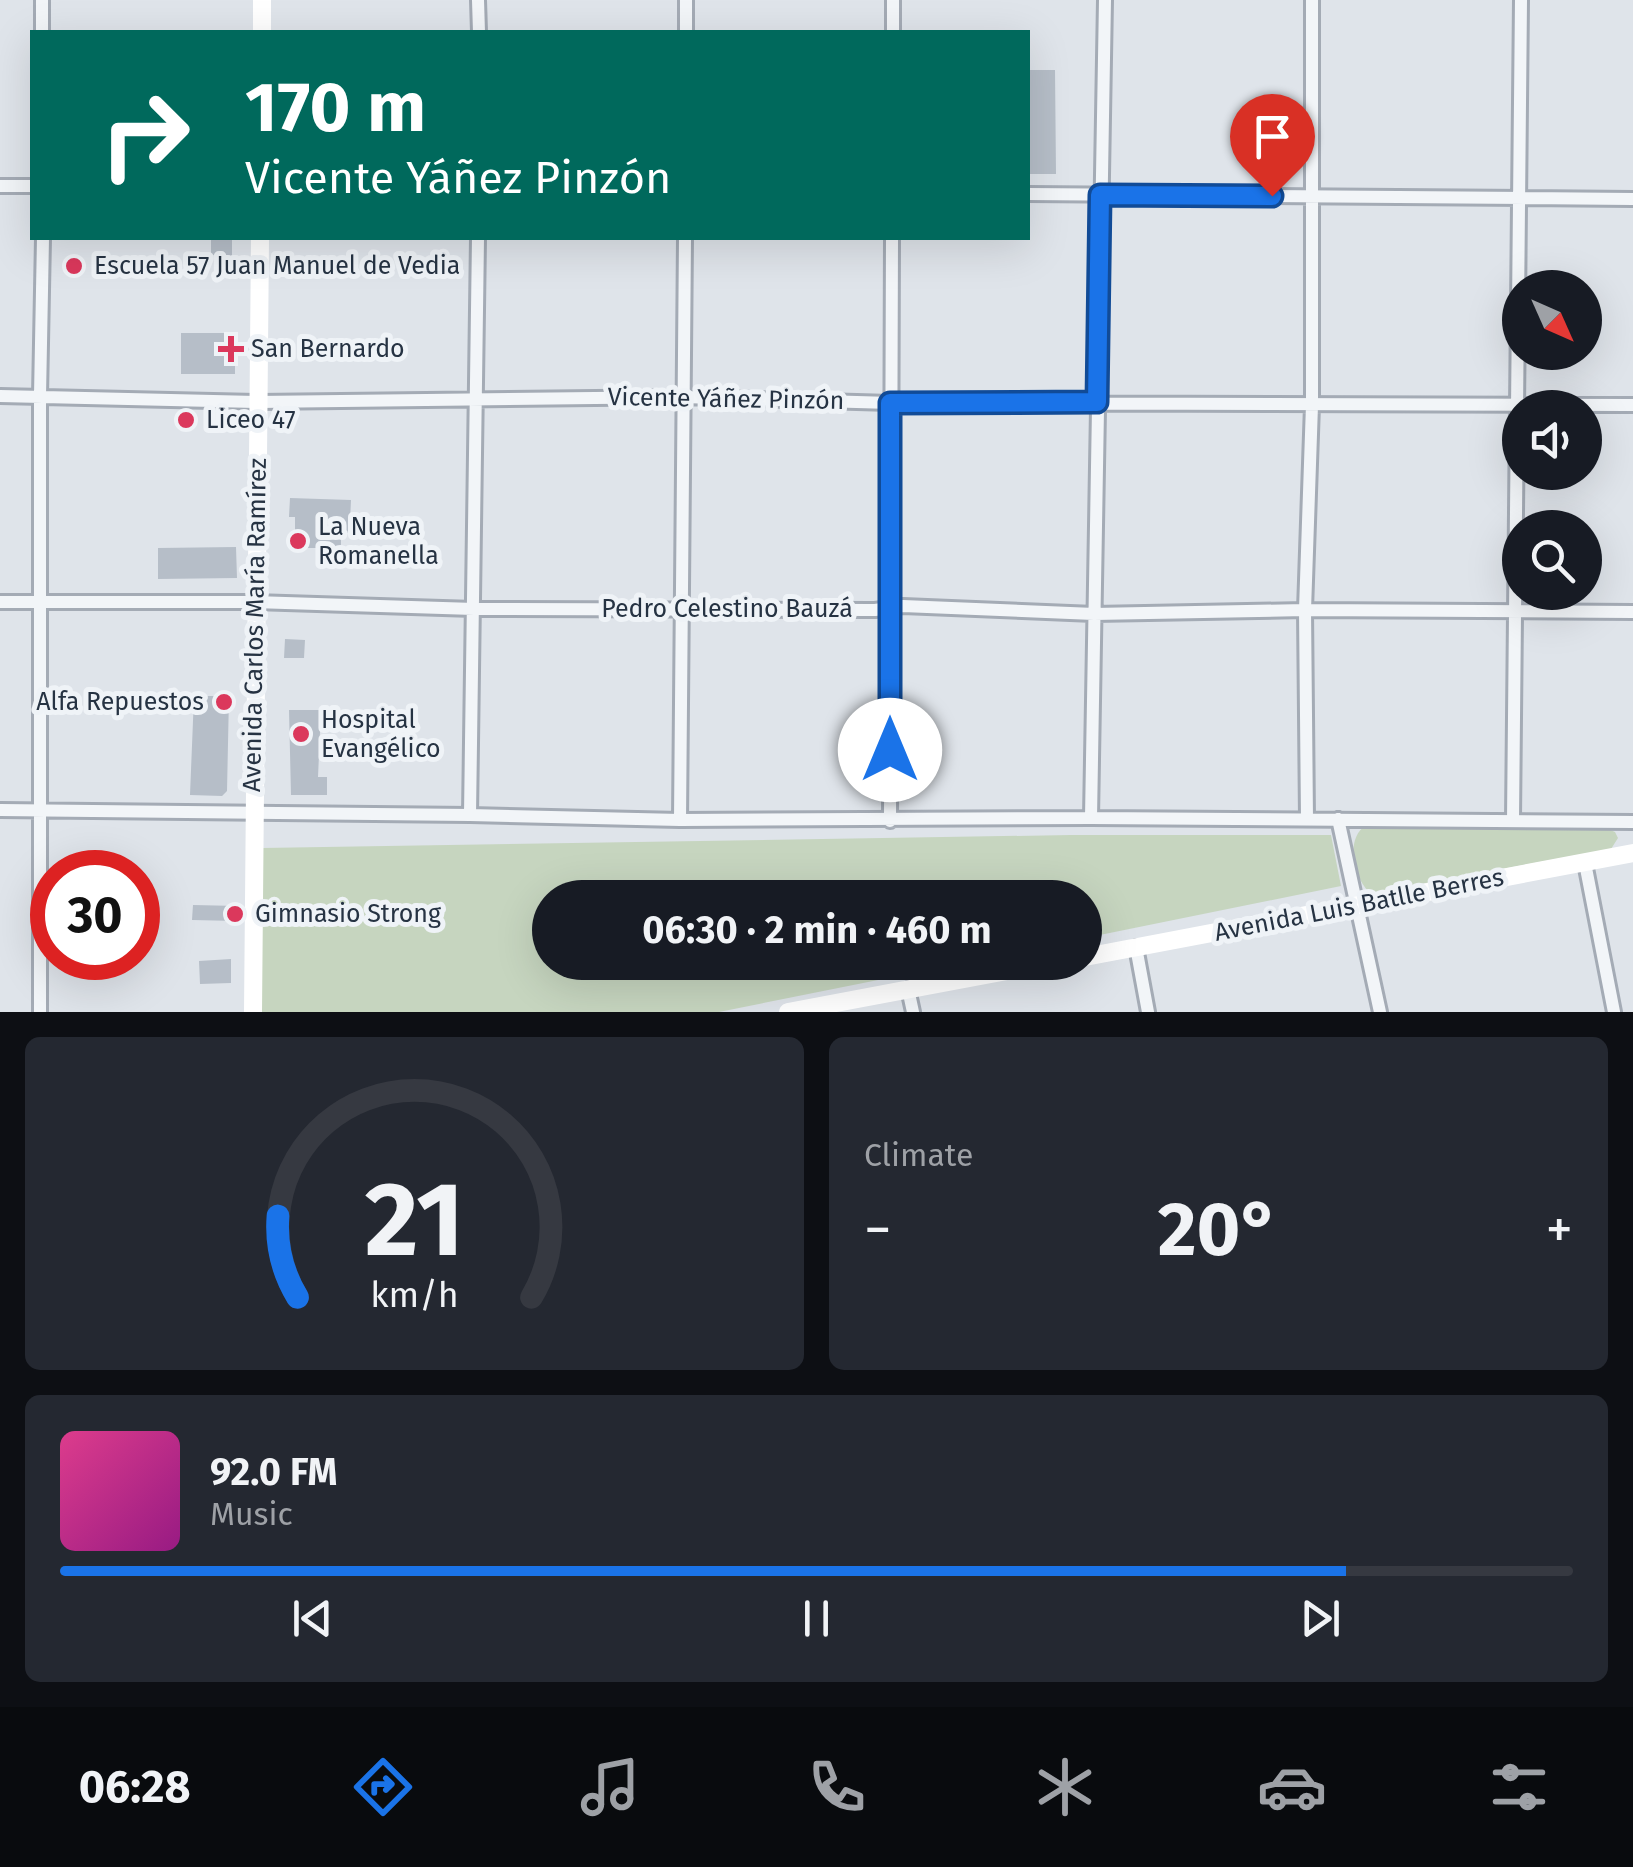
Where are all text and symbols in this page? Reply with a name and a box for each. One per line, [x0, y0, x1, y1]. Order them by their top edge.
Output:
text: 170 m [245, 66, 426, 150]
icon: right [80, 70, 210, 200]
pin [1230, 94, 1315, 197]
icon: arrive [1245, 109, 1300, 164]
text: Vicente Yáñez Pinzón [245, 151, 671, 205]
place label: Escuela 57 Juan Manuel de Vedia [94, 251, 460, 281]
marker: Escuela 57 Juan Manuel de Vedia [63, 255, 85, 277]
north arrow [1502, 270, 1602, 370]
map controls [1502, 270, 1602, 610]
place label: San Bernardo [251, 334, 405, 364]
marker: San Bernardo [220, 338, 242, 360]
street label: Vicente Yáñez Pinzón [607, 382, 845, 416]
button: sound [1502, 390, 1602, 490]
place label: Liceo 47 [206, 405, 296, 435]
marker: Liceo 47 [175, 409, 197, 431]
street label: Avenida Carlos María Ramírez [237, 458, 273, 792]
button: search [1502, 510, 1602, 610]
place label: La Nueva Romanella [318, 512, 439, 571]
marker: La Nueva Romanella [287, 530, 309, 552]
street label: Pedro Celestino Bauzá [601, 594, 853, 624]
place label: Alfa Repuestos [36, 687, 204, 717]
marker: Alfa Repuestos [213, 691, 235, 713]
position arrow [838, 698, 942, 802]
place label: Hospital Evangélico [321, 705, 441, 764]
marker: Hospital Evangélico [290, 723, 312, 745]
speed limit sign: 30 [30, 850, 160, 980]
street label: Avenida Luis Batlle Berres [1212, 862, 1506, 948]
place label: Gimnasio Strong [255, 899, 441, 929]
marker: Gimnasio Strong [224, 903, 246, 925]
text: 06:30 · 2 min · 460 m [642, 907, 992, 953]
text: Climate [864, 1136, 973, 1174]
text: 21 [365, 1158, 464, 1283]
text: 20° [1158, 1185, 1279, 1275]
text: − [864, 1197, 892, 1263]
text: + [1546, 1197, 1573, 1263]
text: km/h [370, 1274, 459, 1316]
text: 92.0 FM [210, 1449, 337, 1495]
text: Music [210, 1495, 293, 1533]
icon: previous [285, 1591, 340, 1646]
icon: pause [789, 1591, 844, 1646]
icon: next [1293, 1591, 1348, 1646]
icon: directions [348, 1752, 418, 1822]
icon: music [575, 1752, 645, 1822]
icon: phone [802, 1752, 872, 1822]
icon: climate [1030, 1752, 1100, 1822]
icon: car [1257, 1752, 1327, 1822]
icon: filters [1484, 1752, 1554, 1822]
text: 06:28 [79, 1760, 191, 1814]

